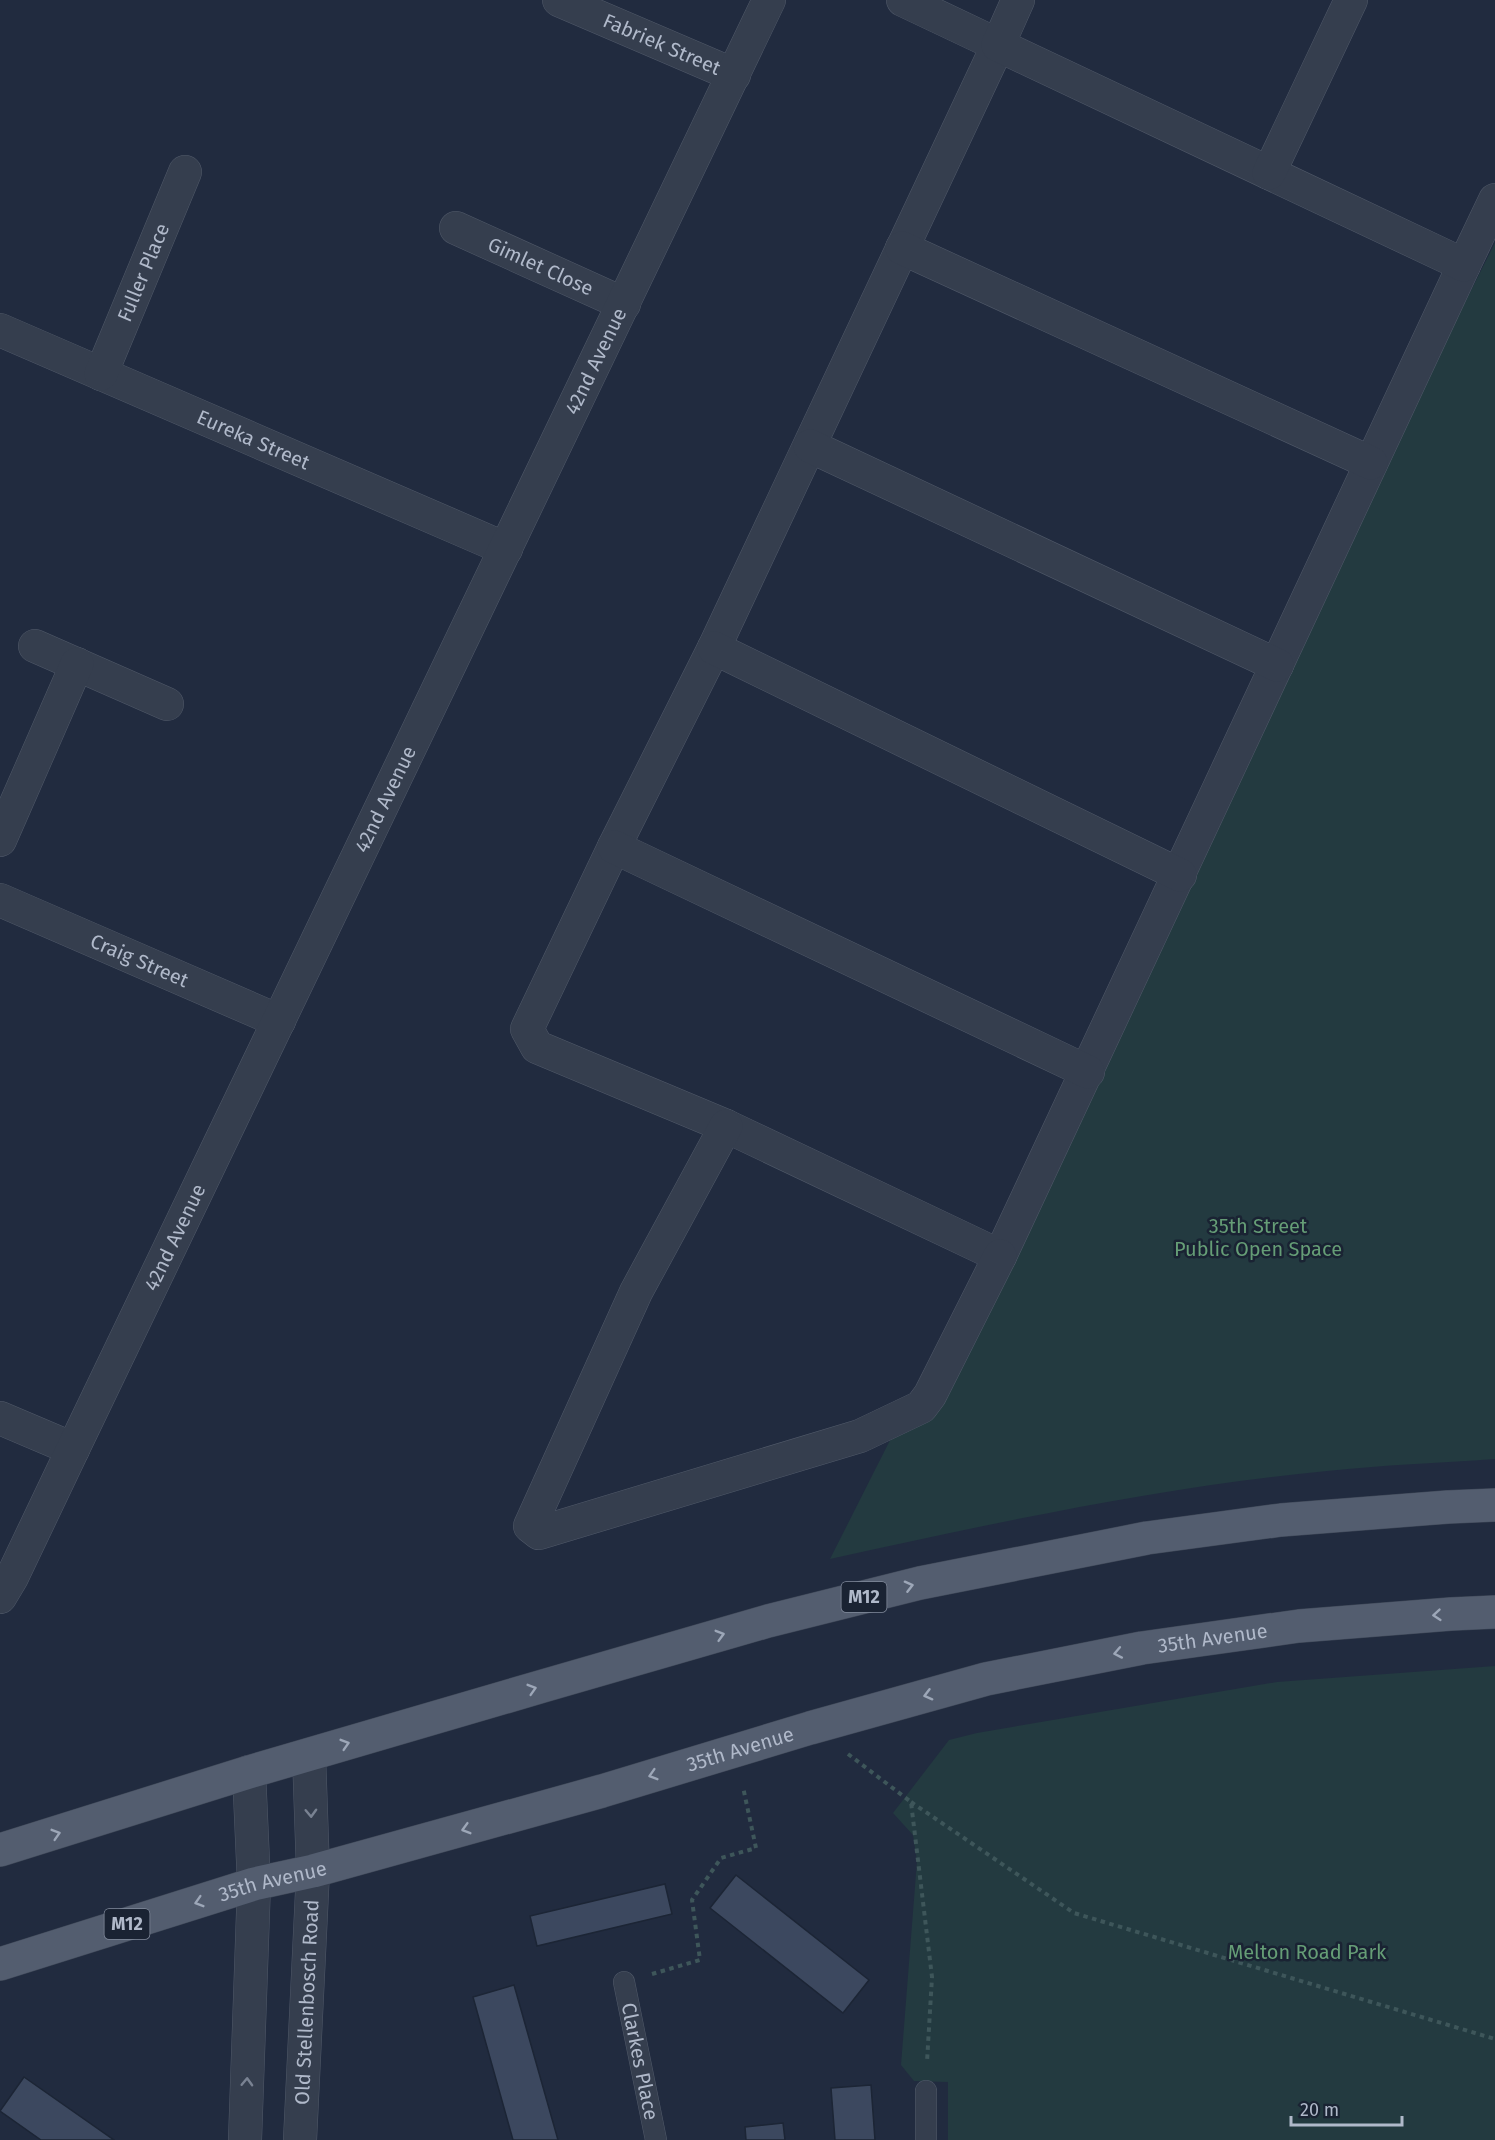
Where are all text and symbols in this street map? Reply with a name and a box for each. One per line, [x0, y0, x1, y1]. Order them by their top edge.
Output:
street label: Fabriek Street [600, 8, 725, 80]
street label: Fuller Place [112, 220, 174, 325]
street label: Gimlet Close [484, 232, 597, 301]
street label: 42nd Avenue [560, 304, 631, 418]
street label: Eureka Street [193, 405, 314, 475]
street label: 42nd Avenue [349, 742, 421, 856]
street label: Craig Street [87, 929, 193, 993]
street label: 42nd Avenue [139, 1180, 211, 1295]
park label: 35th Street Public Open Space [1174, 1214, 1342, 1261]
one-way arrow [903, 1581, 913, 1593]
road number: M12 [842, 1582, 886, 1612]
one-way arrow [1432, 1608, 1441, 1621]
street label: 35th Avenue [1156, 1619, 1269, 1658]
one-way arrow [714, 1630, 725, 1642]
one-way arrow [1113, 1646, 1123, 1659]
one-way arrow [526, 1684, 537, 1696]
one-way arrow [923, 1688, 934, 1700]
street label: 35th Avenue [684, 1722, 797, 1777]
one-way arrow [340, 1739, 350, 1751]
one-way arrow [648, 1768, 659, 1780]
one-way arrow [305, 1809, 317, 1818]
one-way arrow [461, 1822, 472, 1834]
one-way arrow [50, 1829, 61, 1841]
street label: 35th Avenue [215, 1856, 329, 1906]
one-way arrow [194, 1894, 205, 1907]
street label: Old Stellenbosch Road [290, 1899, 324, 2105]
road number: M12 [104, 1909, 150, 1939]
park label: Melton Road Park [1228, 1940, 1387, 1964]
street label: Clarkes Place [616, 2001, 664, 2122]
one-way arrow [241, 2077, 254, 2086]
scale bar [1291, 2089, 1402, 2127]
text: 20 m [1300, 2099, 1339, 2121]

